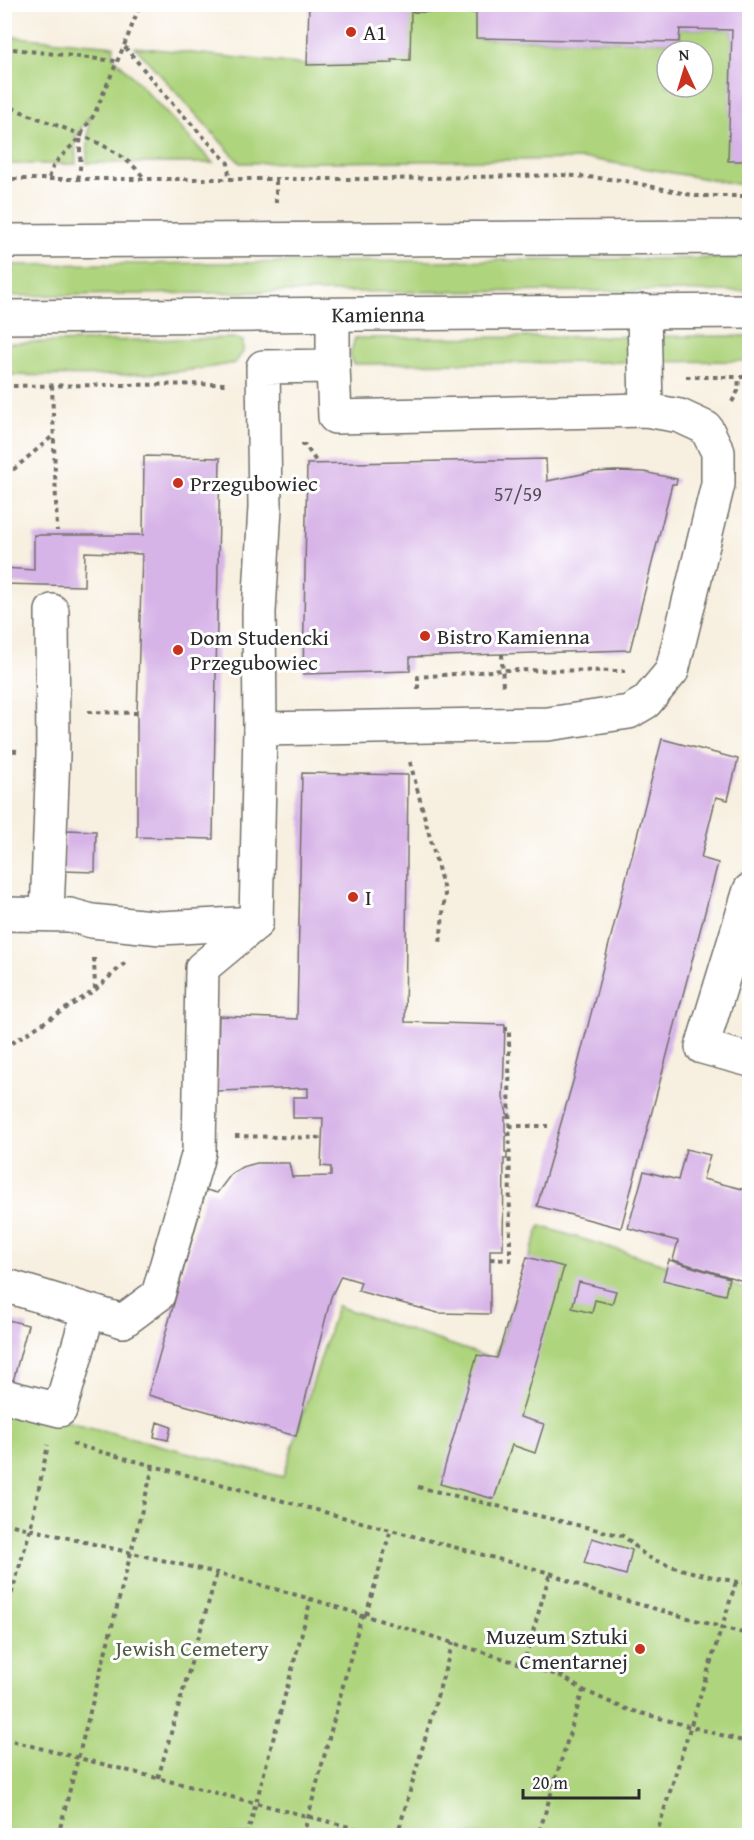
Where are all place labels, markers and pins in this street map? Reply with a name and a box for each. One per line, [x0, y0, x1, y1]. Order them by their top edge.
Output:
place label: A1 [363, 16, 387, 48]
marker: A1 [344, 25, 358, 39]
place label: Przegubowiec [190, 467, 318, 499]
marker: Przegubowiec [171, 476, 185, 490]
place label: Bistro Kamienna [437, 620, 591, 652]
place label: Dom Studencki Przegubowiec [190, 621, 329, 678]
marker: Bistro Kamienna [418, 629, 432, 643]
marker: Dom Studencki Przegubowiec [171, 643, 185, 657]
place label: I [365, 881, 372, 913]
marker: I [346, 890, 360, 904]
place label: Muzeum Sztuki Cmentarnej [486, 1620, 628, 1677]
marker: Muzeum Sztuki Cmentarnej [633, 1642, 647, 1656]

